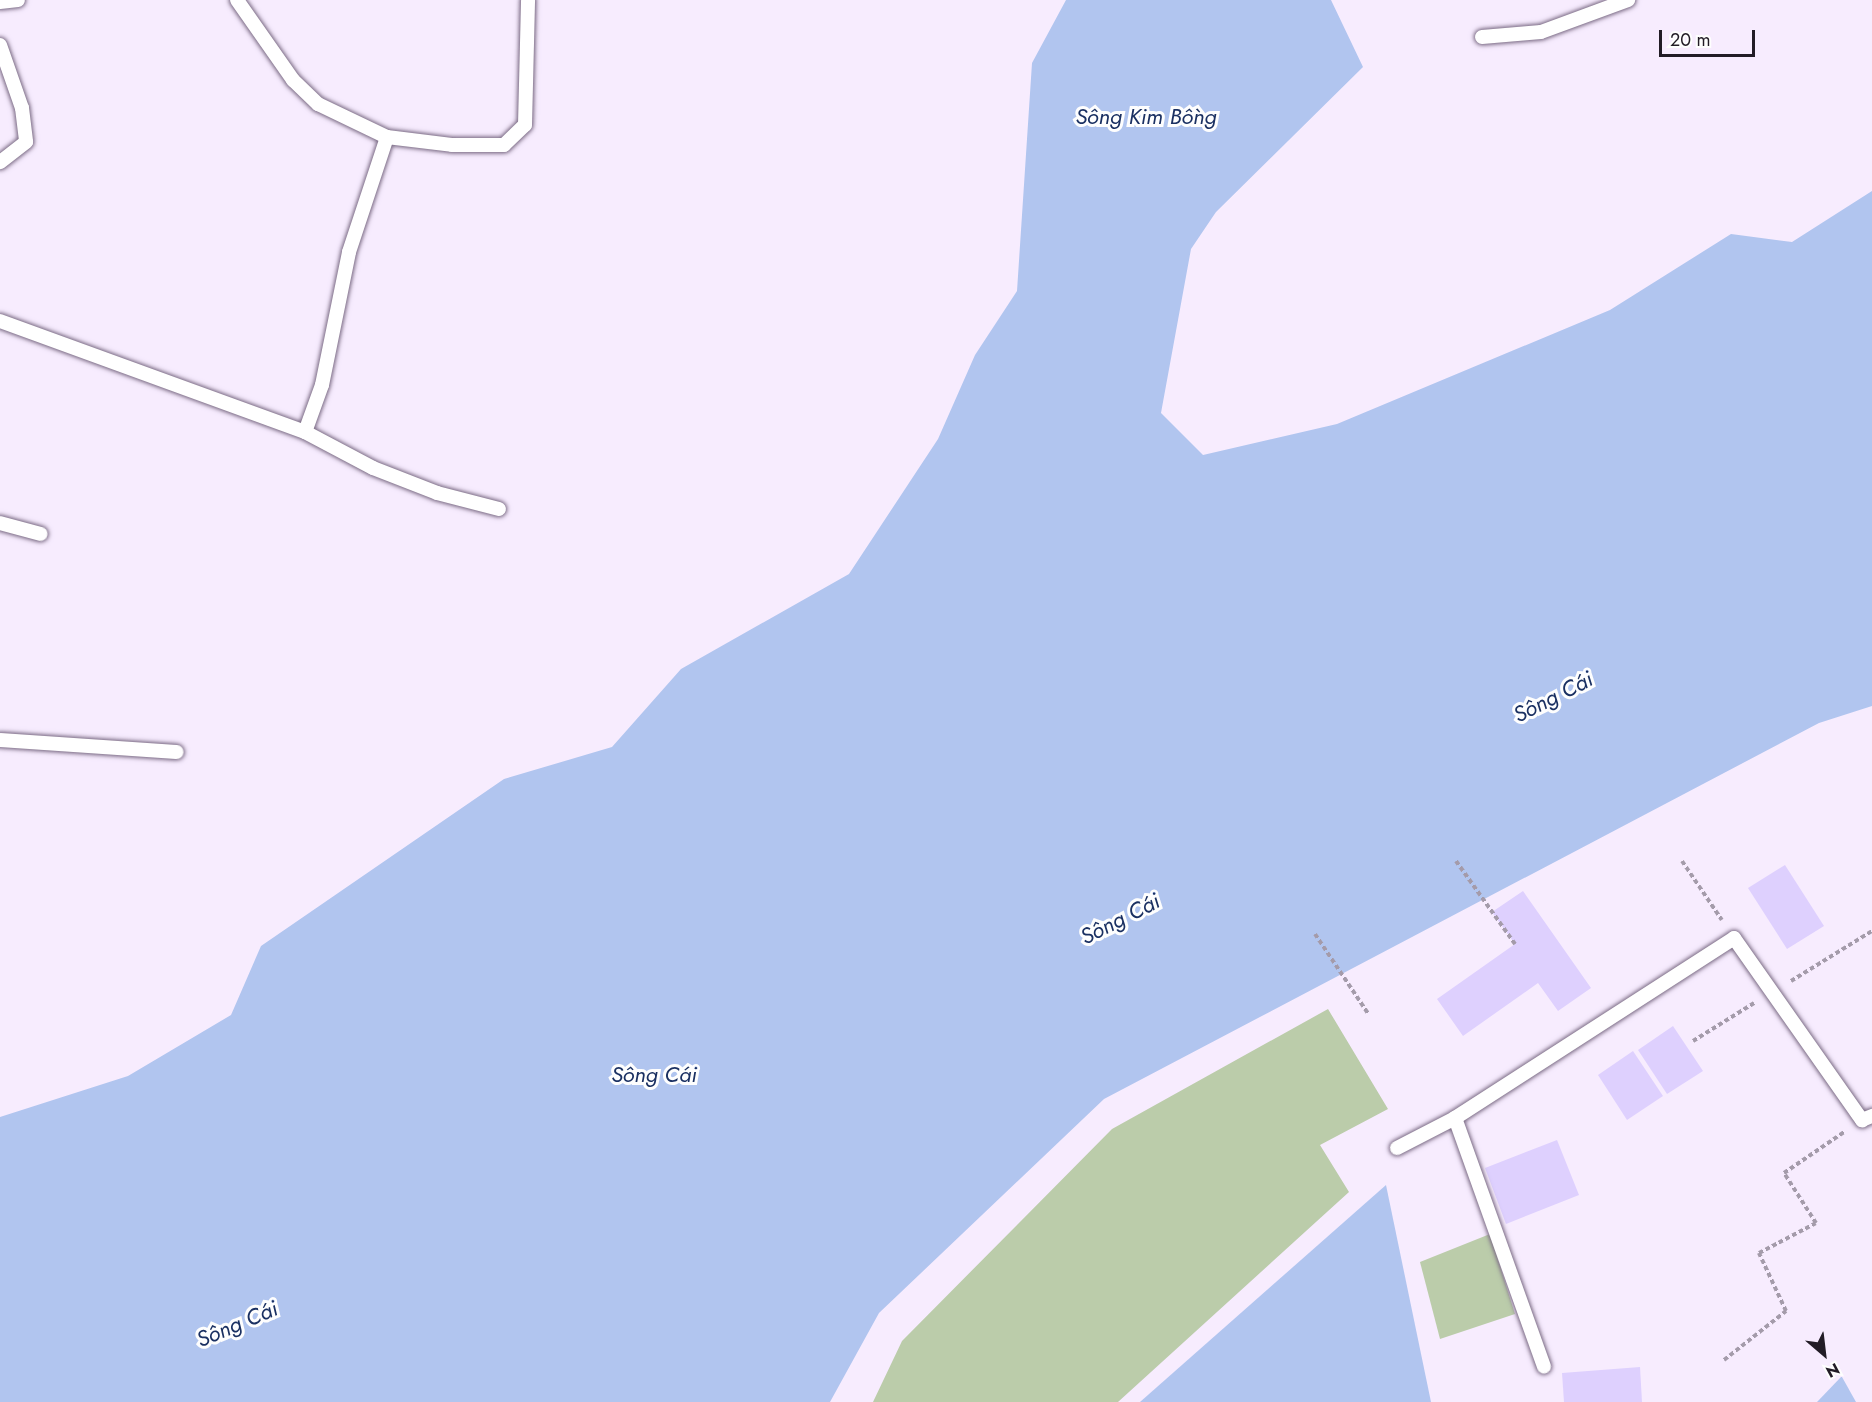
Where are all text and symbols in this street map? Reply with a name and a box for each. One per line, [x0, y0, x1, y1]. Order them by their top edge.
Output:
scale bar [1662, 18, 1758, 56]
text: 20 m [1670, 27, 1710, 53]
water label: Sông Kim Bồng [1075, 104, 1217, 130]
water label: Sông Cái [1509, 666, 1597, 728]
water label: Sông Cái [1076, 888, 1164, 950]
water label: Sông Cái [611, 1062, 697, 1088]
water label: Sông Cái [192, 1295, 282, 1353]
north arrow [1794, 1324, 1854, 1384]
text: N [1822, 1357, 1844, 1383]

